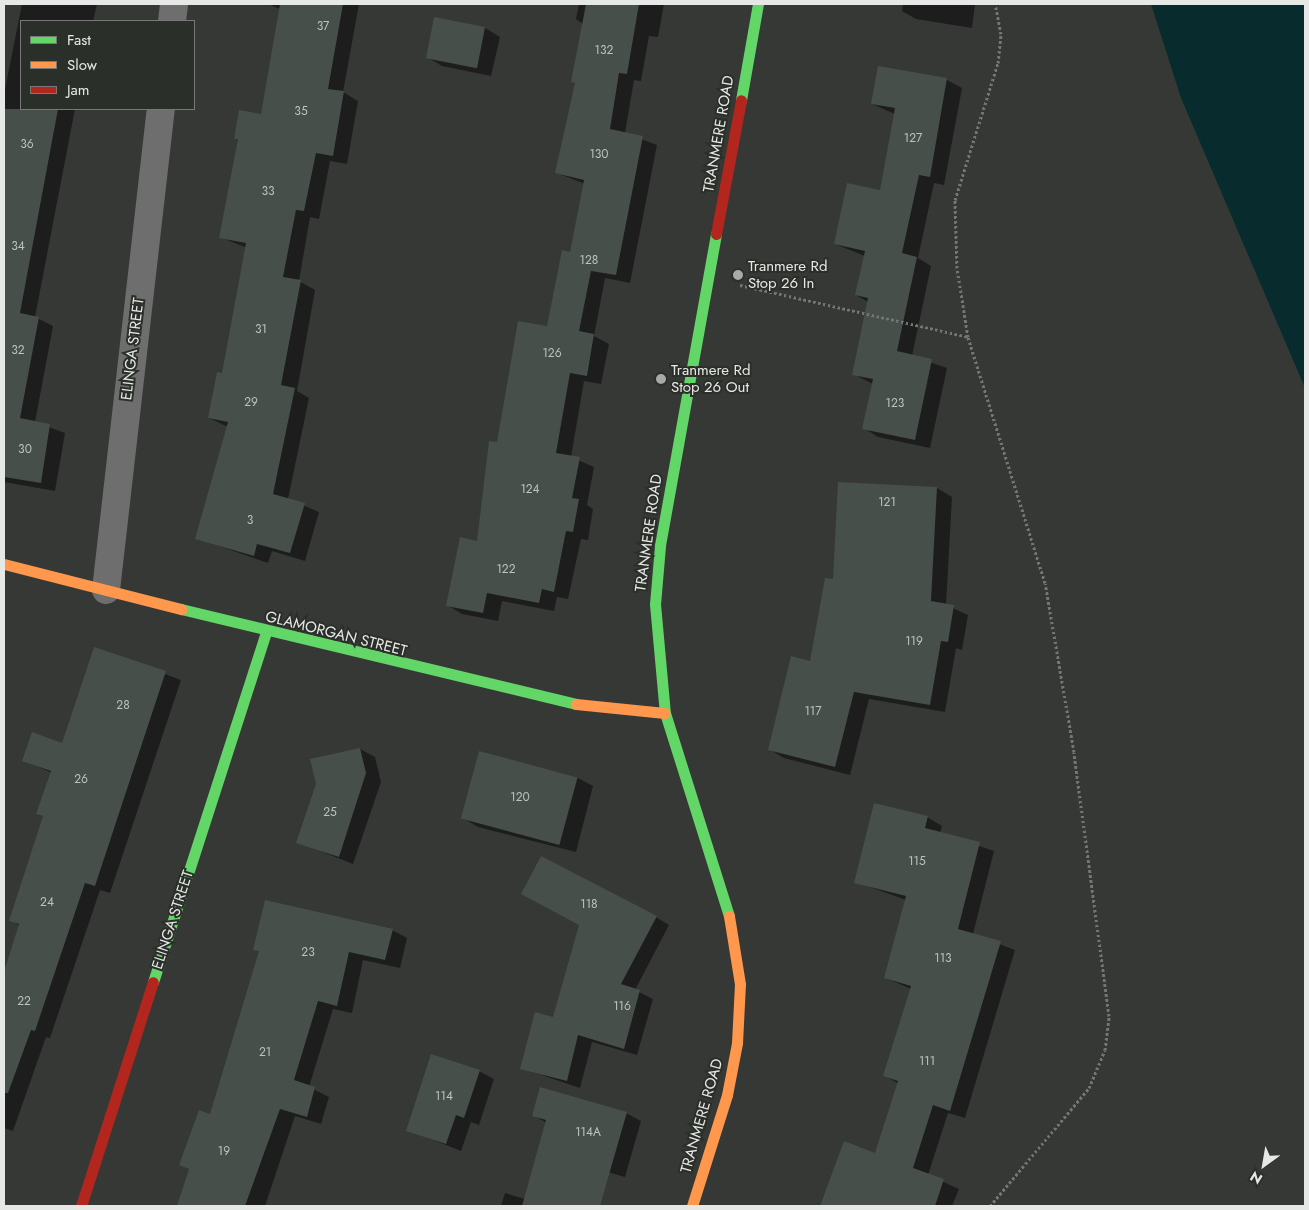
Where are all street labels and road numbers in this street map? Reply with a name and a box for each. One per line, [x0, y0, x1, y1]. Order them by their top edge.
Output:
street label: TRANMERE ROAD [700, 74, 738, 194]
street label: ELINGA STREET [118, 297, 148, 401]
street label: TRANMERE ROAD [632, 473, 666, 593]
street label: GLAMORGAN STREET [263, 608, 409, 660]
street label: ELINGA STREET [149, 868, 197, 972]
street label: TRANMERE ROAD [677, 1057, 727, 1175]

